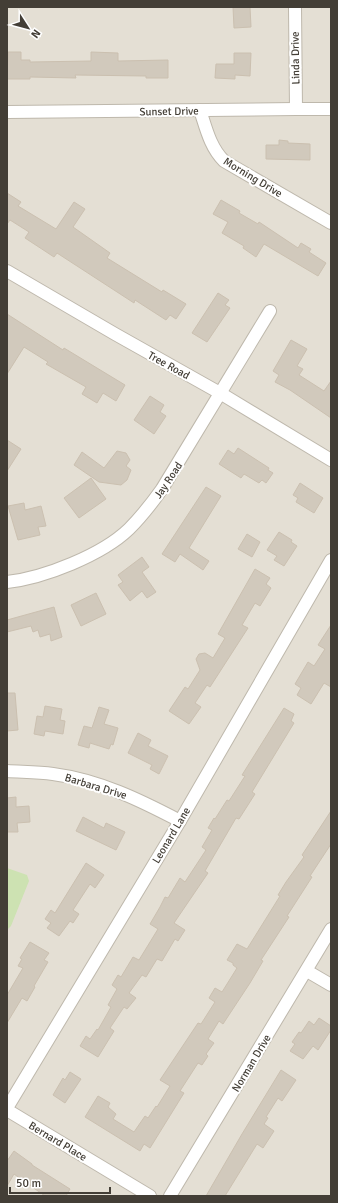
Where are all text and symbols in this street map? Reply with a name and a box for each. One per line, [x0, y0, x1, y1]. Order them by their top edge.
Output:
north arrow [8, 8, 48, 48]
text: N [28, 27, 43, 41]
street label: Linda Drive [289, 31, 302, 85]
street label: Sunset Drive [139, 104, 199, 119]
street label: Morning Drive [221, 155, 285, 200]
street label: Tree Road [146, 349, 192, 382]
street label: Jay Road [152, 459, 185, 501]
street label: Barbara Drive [63, 771, 128, 802]
street label: Leonard Lane [150, 805, 193, 866]
street label: Norman Drive [229, 1032, 274, 1094]
street label: Bernard Place [26, 1119, 89, 1164]
scale bar [10, 1169, 110, 1195]
text: 50 m [16, 1176, 41, 1191]

